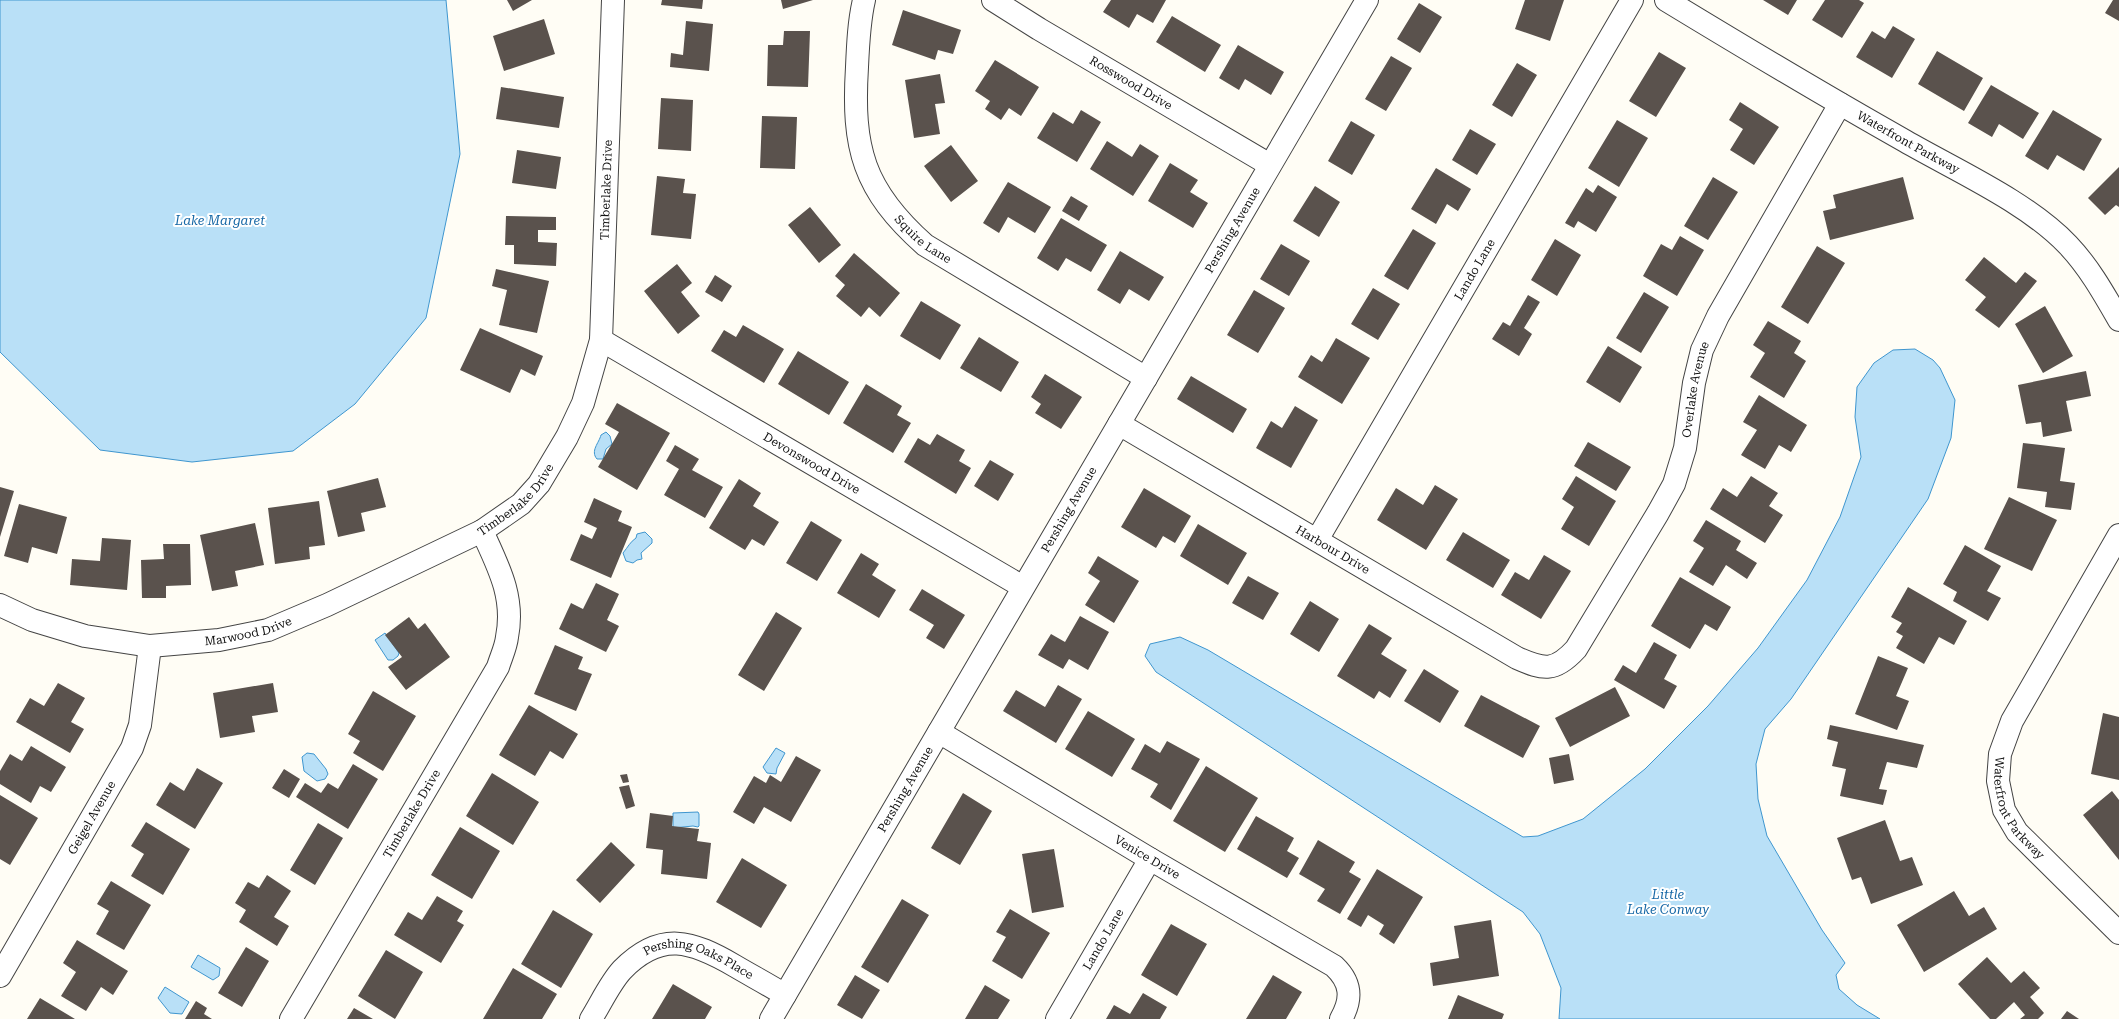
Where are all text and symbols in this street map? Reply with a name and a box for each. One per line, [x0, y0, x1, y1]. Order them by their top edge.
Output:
street label: Rosswood Drive [1087, 53, 1175, 113]
street label: Waterfront Parkway [1854, 108, 1963, 177]
street label: Timberlake Drive [598, 139, 615, 240]
street label: Pershing Avenue [1202, 184, 1263, 275]
street label: Squire Lane [891, 212, 954, 266]
water label: Lake Margaret [174, 213, 265, 228]
street label: Lando Lane [1451, 236, 1498, 303]
street label: Overlake Avenue [1679, 339, 1712, 439]
street label: Devonswood Drive [761, 429, 863, 497]
street label: Timberlake Drive [475, 461, 557, 539]
street label: Pershing Avenue [1038, 464, 1100, 555]
street label: Harbour Drive [1293, 523, 1373, 577]
street label: Marwood Drive [204, 614, 294, 648]
street label: Pershing Avenue [875, 744, 936, 835]
street label: Waterfront Parkway [1991, 756, 2048, 863]
street label: Timberlake Drive [380, 767, 443, 861]
street label: Geigel Avenue [65, 778, 119, 857]
street label: Venice Drive [1112, 832, 1183, 882]
water label: Little Lake Conway [1626, 887, 1709, 917]
street label: Lando Lane [1080, 906, 1127, 973]
street label: Pershing Oaks Place [641, 936, 756, 982]

